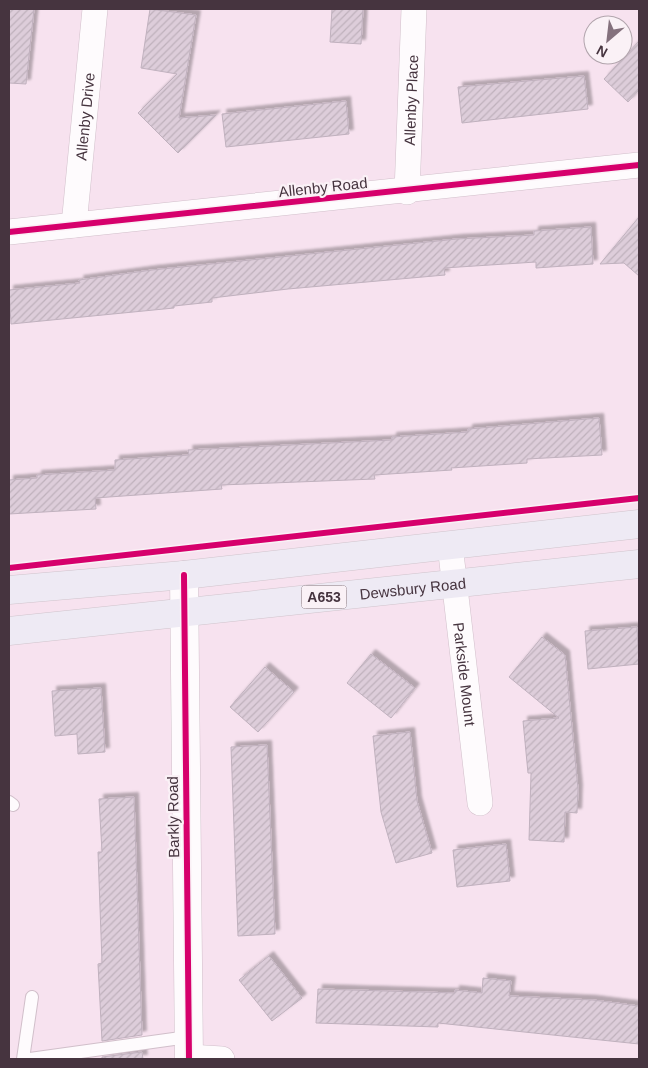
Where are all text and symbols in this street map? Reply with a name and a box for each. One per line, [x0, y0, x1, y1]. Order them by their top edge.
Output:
north arrow [583, 15, 633, 65]
text: N [594, 42, 610, 61]
street label: Allenby Place [400, 54, 421, 146]
street label: Allenby Drive [72, 72, 97, 161]
street label: Allenby Road [278, 174, 368, 200]
street label: Dewsbury Road [359, 574, 467, 602]
road number: A653 [302, 586, 346, 608]
street label: Parkside Mount [451, 621, 480, 728]
street label: Barkly Road [164, 776, 182, 858]

